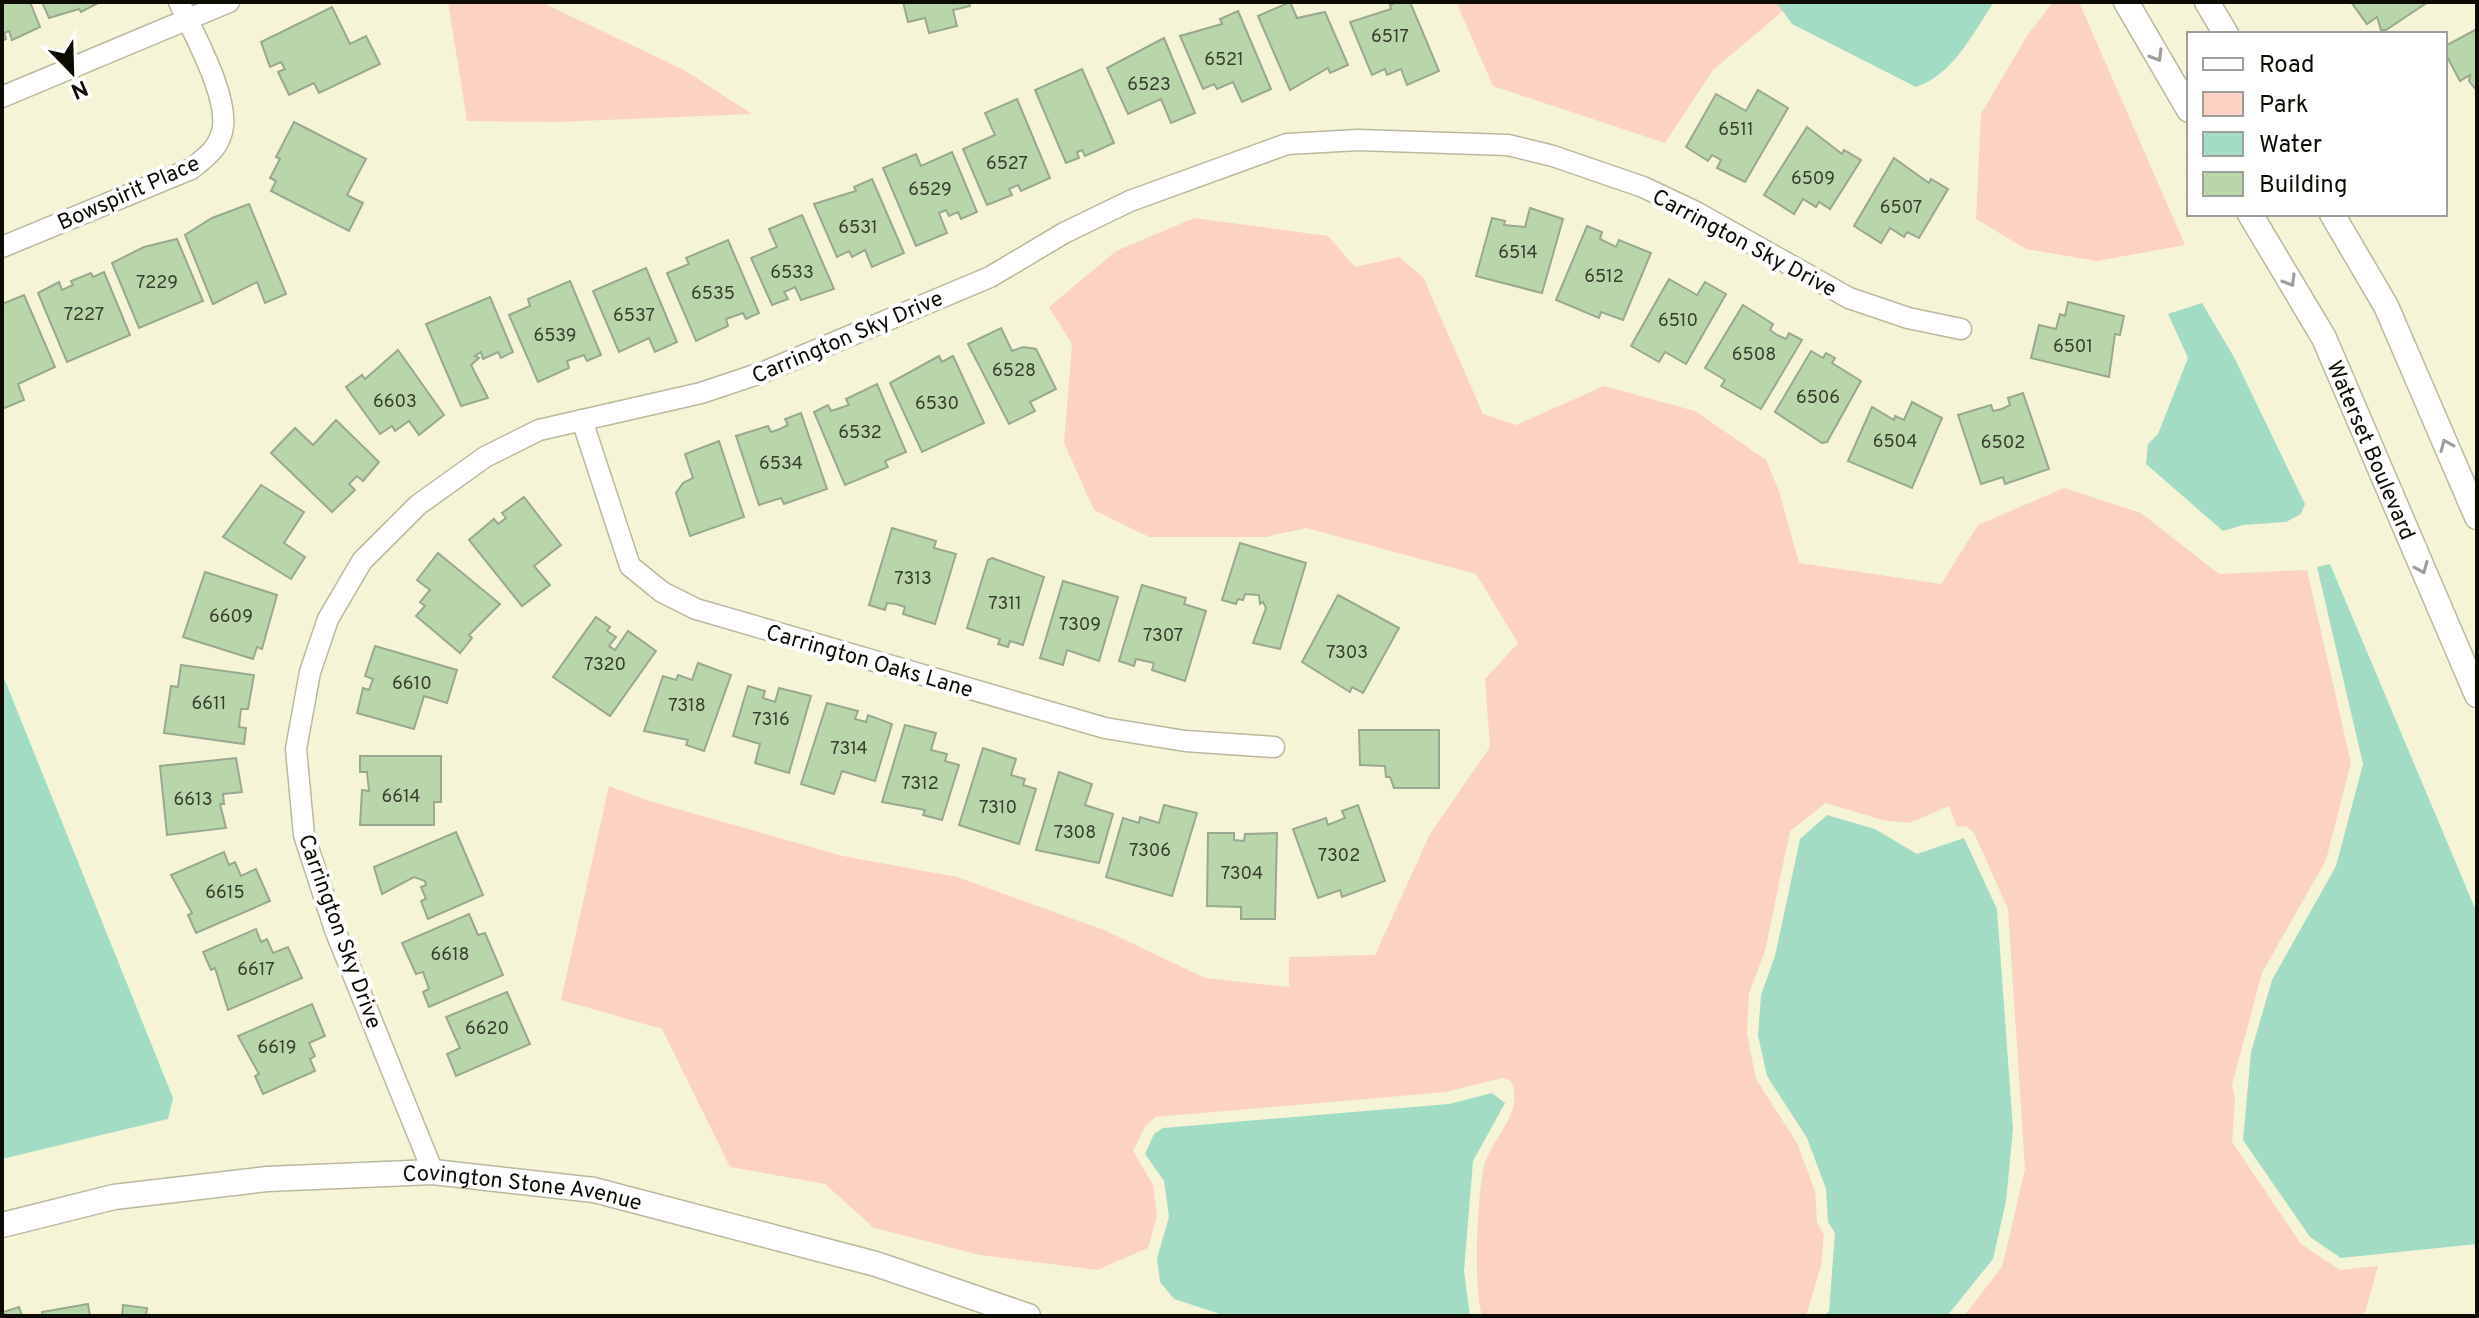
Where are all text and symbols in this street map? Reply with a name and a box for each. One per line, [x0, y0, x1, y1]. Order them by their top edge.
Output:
house number: 6517 [1371, 26, 1409, 49]
north arrow [32, 32, 112, 112]
legend [2187, 32, 2447, 216]
one-way arrow [2147, 47, 2163, 62]
house number: 6521 [1204, 49, 1244, 72]
text: Road [2259, 51, 2315, 81]
text: N [66, 73, 91, 104]
house number: 6523 [1127, 74, 1171, 97]
text: Park [2259, 91, 2309, 121]
house number: 6511 [1718, 119, 1754, 142]
text: Water [2259, 131, 2322, 161]
street label: Bowspirit Place [54, 151, 204, 238]
house number: 6527 [986, 153, 1028, 176]
house number: 6509 [1791, 168, 1835, 191]
text: Building [2259, 171, 2348, 201]
house number: 6529 [908, 179, 952, 202]
street label: Carrington Sky Drive [1647, 184, 1841, 304]
house number: 6507 [1880, 197, 1922, 220]
house number: 6531 [838, 217, 878, 240]
house number: 6514 [1498, 242, 1538, 265]
house number: 6533 [770, 262, 814, 285]
house number: 6512 [1584, 266, 1624, 289]
house number: 7229 [136, 272, 178, 295]
one-way arrow [2280, 272, 2296, 287]
house number: 6535 [691, 283, 735, 306]
street label: Carrington Sky Drive [748, 286, 948, 391]
house number: 7227 [64, 304, 104, 327]
house number: 6537 [613, 305, 655, 328]
house number: 6510 [1658, 310, 1698, 333]
house number: 6539 [533, 325, 577, 348]
house number: 6501 [2053, 336, 2093, 359]
house number: 6508 [1732, 344, 1776, 367]
street label: Waterset Boulevard [2319, 357, 2420, 545]
house number: 6528 [992, 360, 1036, 383]
house number: 6506 [1796, 387, 1840, 410]
house number: 6603 [373, 391, 417, 414]
house number: 6530 [915, 393, 959, 416]
house number: 6532 [838, 422, 882, 445]
house number: 6504 [1873, 431, 1917, 454]
house number: 6502 [1981, 432, 2025, 455]
one-way arrow [2440, 439, 2456, 453]
house number: 6534 [759, 453, 803, 476]
one-way arrow [2413, 560, 2429, 574]
house number: 7313 [894, 568, 932, 591]
house number: 7311 [988, 593, 1022, 616]
house number: 6609 [209, 606, 253, 629]
house number: 7309 [1059, 614, 1101, 637]
street label: Carrington Oaks Lane [763, 620, 976, 705]
house number: 7307 [1143, 625, 1183, 648]
house number: 7303 [1326, 642, 1368, 665]
house number: 7320 [584, 654, 626, 677]
house number: 6610 [392, 673, 432, 696]
house number: 6611 [192, 693, 226, 716]
house number: 7318 [668, 695, 706, 718]
house number: 7316 [752, 709, 790, 732]
house number: 7314 [830, 738, 868, 761]
house number: 7312 [901, 773, 939, 796]
house number: 6614 [381, 786, 421, 809]
house number: 6613 [173, 789, 213, 812]
house number: 7310 [979, 797, 1017, 820]
house number: 7308 [1054, 822, 1096, 845]
street label: Carrington Sky Drive [291, 831, 386, 1033]
house number: 7306 [1129, 840, 1171, 863]
house number: 7302 [1318, 845, 1360, 868]
house number: 7304 [1221, 863, 1263, 886]
house number: 6615 [205, 882, 245, 905]
house number: 6618 [430, 944, 470, 967]
house number: 6617 [237, 959, 275, 982]
house number: 6620 [465, 1018, 509, 1041]
house number: 6619 [258, 1037, 296, 1060]
street label: Covington Stone Avenue [402, 1161, 645, 1218]

